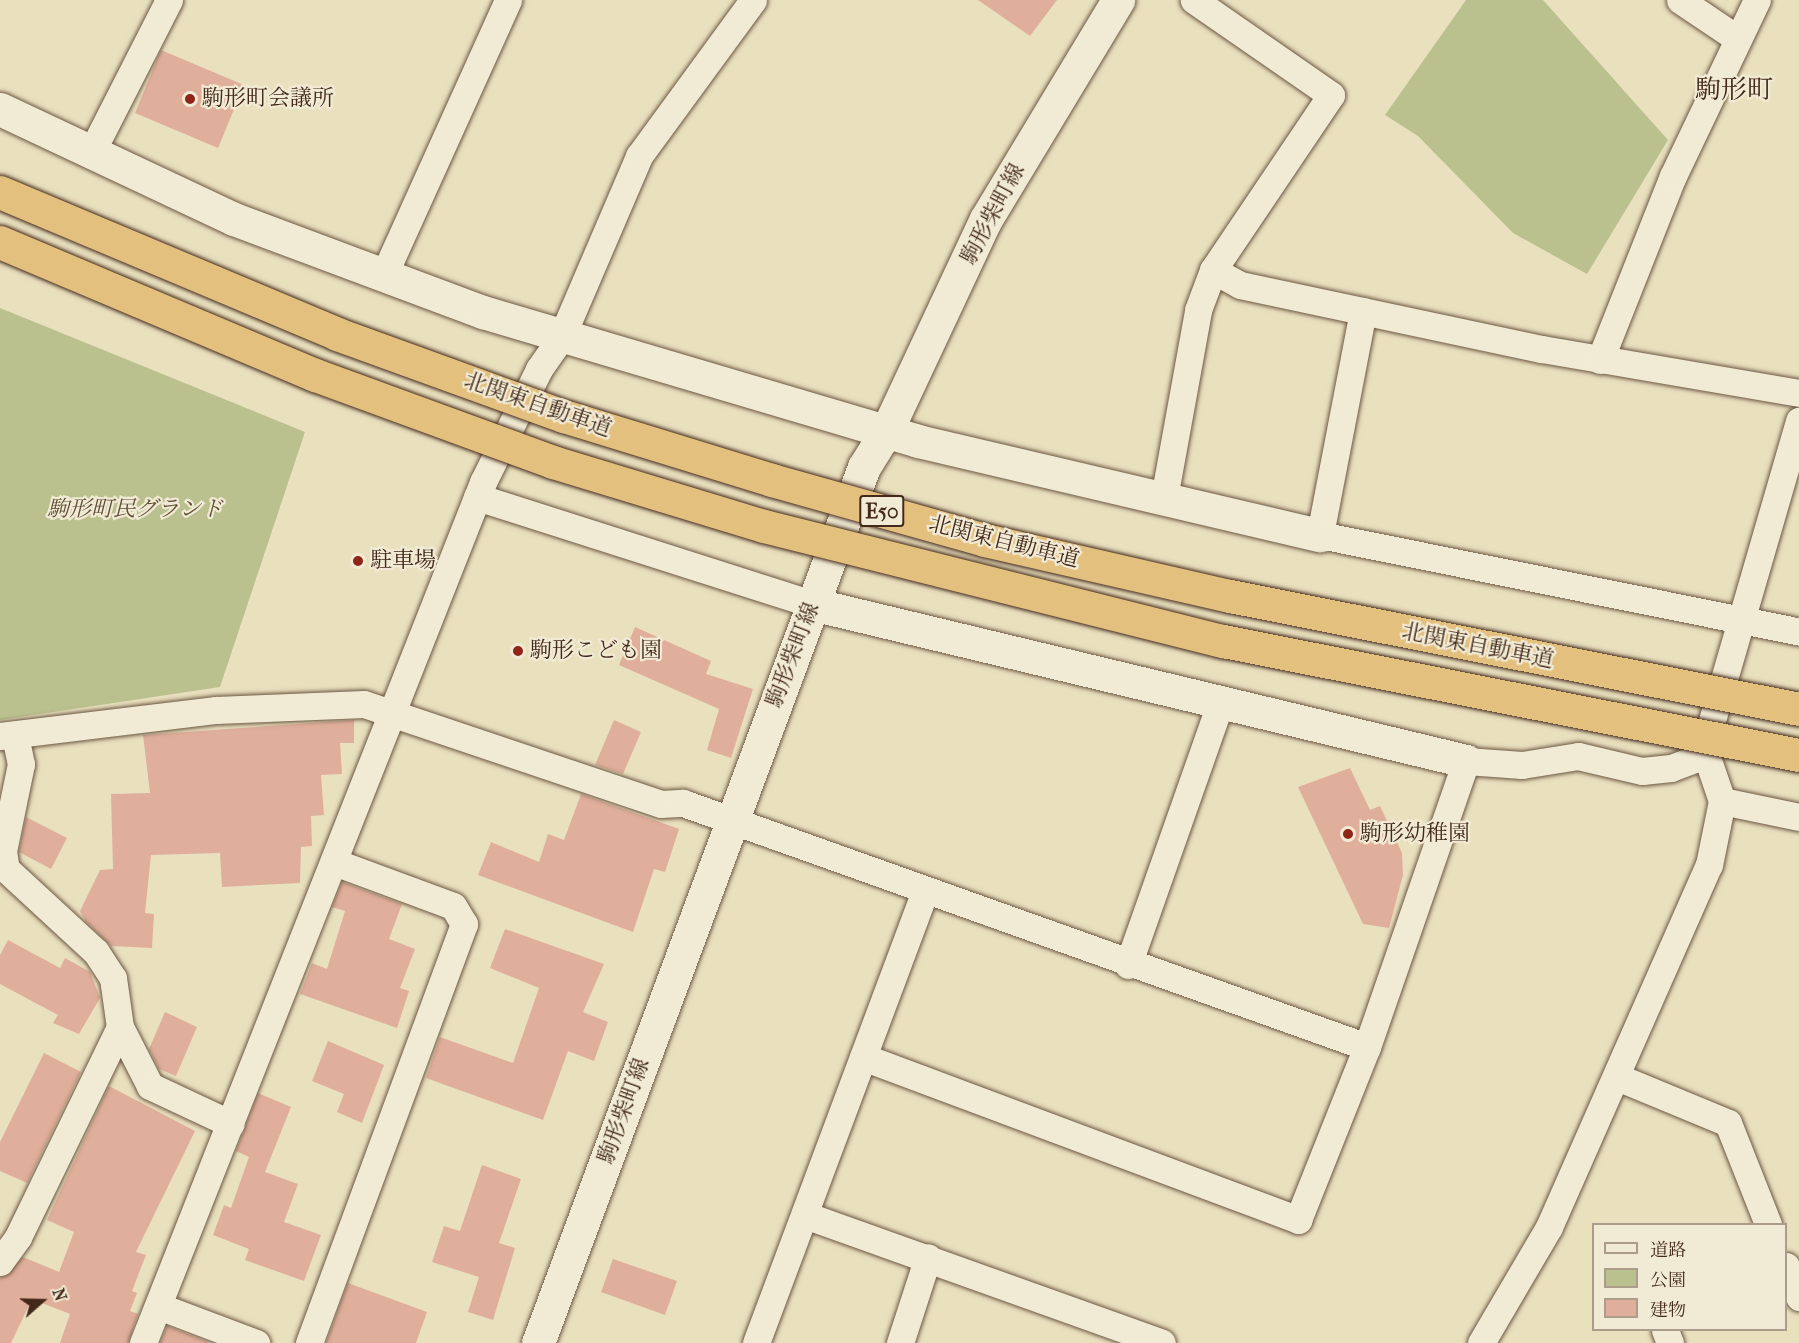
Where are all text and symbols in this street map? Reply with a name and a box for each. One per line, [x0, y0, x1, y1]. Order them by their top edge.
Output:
district label: 駒形町 [1695, 74, 1773, 106]
place label: 駒形町会議所 [202, 86, 334, 112]
marker: 駒形町会議所 [183, 92, 197, 106]
street label: 駒形柴町線 [956, 159, 1030, 269]
street label: 北関東自動車道 [461, 367, 615, 443]
road number: E50 [858, 493, 906, 529]
park label: 駒形町民グランド [47, 497, 223, 523]
street label: 北関東自動車道 [926, 511, 1082, 573]
place label: 駐車場 [370, 548, 436, 574]
marker: 駐車場 [351, 554, 365, 568]
street label: 駒形柴町線 [761, 599, 825, 711]
street label: 北関東自動車道 [1400, 618, 1556, 674]
place label: 駒形こども園 [530, 638, 662, 664]
marker: 駒形こども園 [511, 644, 525, 658]
place label: 駒形幼稚園 [1360, 821, 1470, 847]
marker: 駒形幼稚園 [1341, 827, 1355, 841]
street label: 駒形柴町線 [593, 1055, 655, 1167]
legend [1592, 1223, 1787, 1331]
text: 道路 [1650, 1240, 1686, 1261]
text: 公園 [1650, 1270, 1686, 1291]
north arrow [12, 1271, 72, 1331]
text: N [48, 1286, 70, 1304]
text: 建物 [1650, 1300, 1686, 1321]

